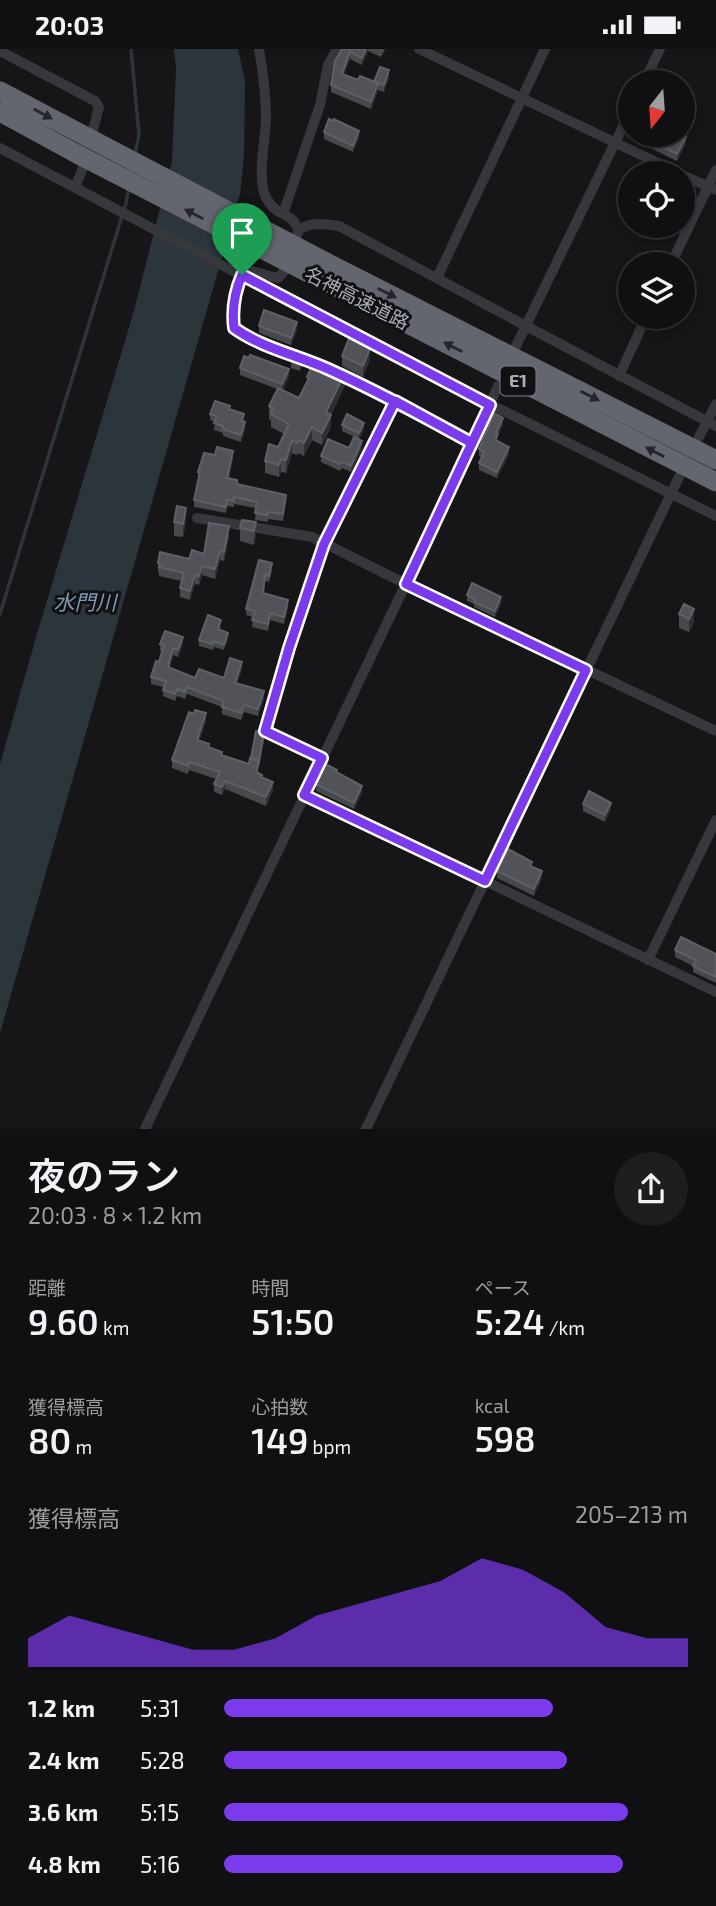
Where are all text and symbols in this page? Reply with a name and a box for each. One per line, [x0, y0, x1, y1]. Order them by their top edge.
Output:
text: 20:03 [35, 9, 104, 40]
north arrow [618, 70, 695, 147]
map controls [618, 70, 695, 329]
one-way arrow [33, 109, 53, 120]
button: locate [618, 161, 695, 238]
pin [212, 203, 272, 275]
one-way arrow [184, 209, 204, 221]
icon: arrive [223, 214, 261, 252]
button: layers [618, 252, 695, 329]
street label: 名神高速道路 [301, 261, 413, 334]
one-way arrow [377, 287, 397, 298]
one-way arrow [443, 342, 463, 353]
road number: E1 [500, 367, 536, 395]
one-way arrow [580, 390, 600, 401]
one-way arrow [645, 446, 665, 457]
water label: 水門川 [54, 589, 118, 614]
text: 夜のラン [28, 1152, 180, 1198]
button: share [614, 1152, 688, 1226]
text: 20:03 · 8 × 1.2 km [28, 1201, 202, 1229]
text: 距離 [28, 1276, 66, 1299]
text: 時間 [251, 1276, 289, 1299]
text: ペース [475, 1276, 531, 1299]
text: 9.60 [28, 1300, 99, 1342]
text: 51:50 [251, 1300, 334, 1342]
text: 5:24 [475, 1300, 544, 1342]
text: km [99, 1316, 129, 1339]
text: /km [544, 1316, 585, 1339]
text: kcal [475, 1394, 509, 1417]
text: 獲得標高 [28, 1395, 104, 1418]
text: 心拍数 [251, 1395, 308, 1418]
text: 598 [475, 1417, 536, 1459]
text: 80 [28, 1419, 71, 1461]
text: 149 [251, 1419, 308, 1461]
text: m [71, 1435, 92, 1458]
text: bpm [308, 1435, 351, 1458]
text: 205–213 m [575, 1500, 688, 1528]
text: 獲得標高 [28, 1504, 120, 1532]
text: 1.2 km [28, 1694, 95, 1722]
text: 5:31 [140, 1694, 180, 1722]
text: 2.4 km [28, 1746, 100, 1774]
text: 5:28 [140, 1746, 185, 1774]
text: 3.6 km [28, 1798, 98, 1826]
text: 5:15 [140, 1798, 179, 1826]
text: 4.8 km [28, 1850, 101, 1878]
text: 5:16 [140, 1850, 180, 1878]

